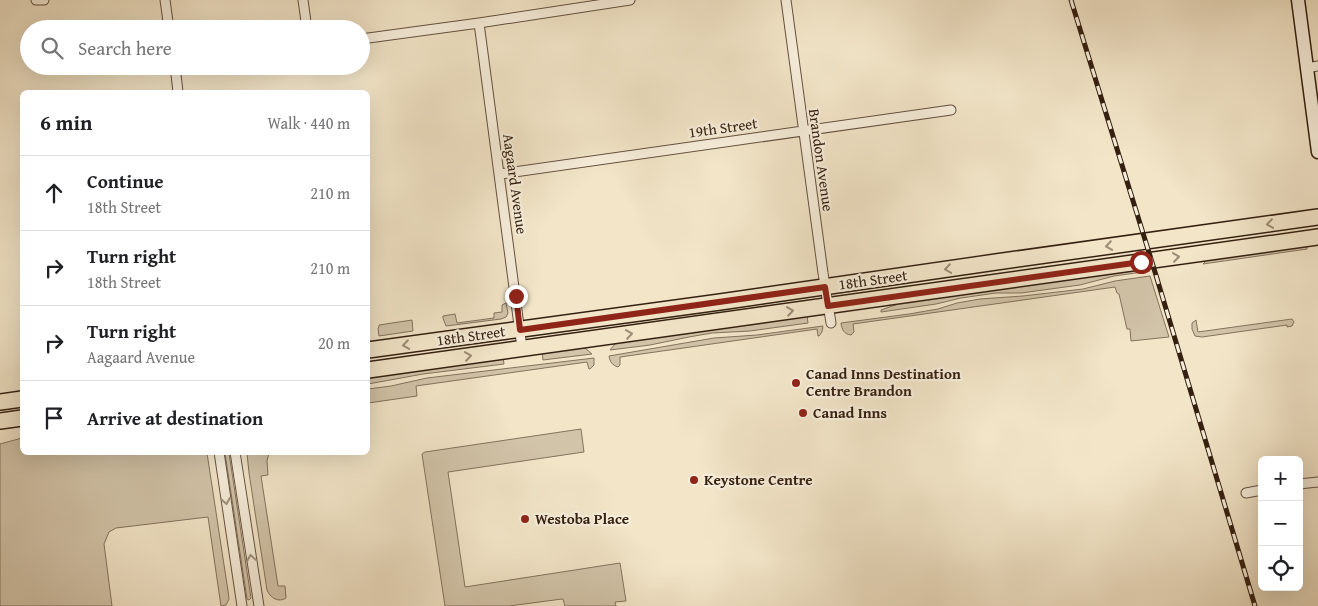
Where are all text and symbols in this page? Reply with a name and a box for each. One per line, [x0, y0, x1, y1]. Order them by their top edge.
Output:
search box [20, 20, 370, 75]
icon: search [38, 34, 66, 62]
text: Search here [78, 34, 172, 62]
text: 6 min [40, 107, 92, 138]
street label: Brandon Avenue [804, 107, 839, 213]
text: Walk · 440 m [267, 111, 350, 135]
street label: 19th Street [687, 112, 759, 143]
street label: Aagaard Avenue [498, 132, 533, 236]
text: Continue [87, 167, 164, 195]
icon: ahead [40, 179, 68, 207]
text: 210 m [310, 181, 350, 205]
text: 18th Street [87, 195, 161, 219]
one-way arrow [1265, 218, 1273, 229]
one-way arrow [1104, 241, 1113, 251]
text: Turn right [87, 242, 176, 270]
route start [1130, 251, 1153, 274]
one-way arrow [1172, 253, 1180, 263]
icon: right [40, 254, 68, 282]
text: 210 m [310, 256, 350, 280]
one-way arrow [943, 263, 951, 274]
street label: 18th Street [837, 264, 909, 295]
text: 18th Street [87, 270, 161, 294]
route end [505, 285, 528, 308]
one-way arrow [786, 306, 794, 317]
text: Turn right [87, 317, 176, 345]
street label: 18th Street [435, 320, 507, 351]
icon: right [40, 329, 68, 357]
one-way arrow [625, 329, 633, 340]
text: 20 m [318, 331, 350, 355]
one-way arrow [401, 339, 409, 350]
text: Aagaard Avenue [87, 345, 195, 369]
one-way arrow [463, 351, 472, 361]
place label: Canad Inns Destination Centre Brandon [806, 363, 961, 401]
marker: Canad Inns Destination Centre Brandon [790, 377, 802, 389]
place label: Canad Inns [813, 402, 887, 423]
icon: arrive [40, 404, 68, 432]
text: Arrive at destination [87, 404, 263, 432]
marker: Canad Inns [797, 407, 809, 419]
map controls [1258, 456, 1303, 591]
button: + [1258, 456, 1303, 501]
place label: Keystone Centre [704, 469, 813, 490]
marker: Keystone Centre [688, 474, 700, 486]
one-way arrow [221, 496, 231, 505]
button: − [1258, 501, 1303, 546]
place label: Westoba Place [535, 508, 629, 529]
marker: Westoba Place [519, 513, 531, 525]
button: locate [1258, 546, 1303, 591]
one-way arrow [246, 553, 257, 561]

